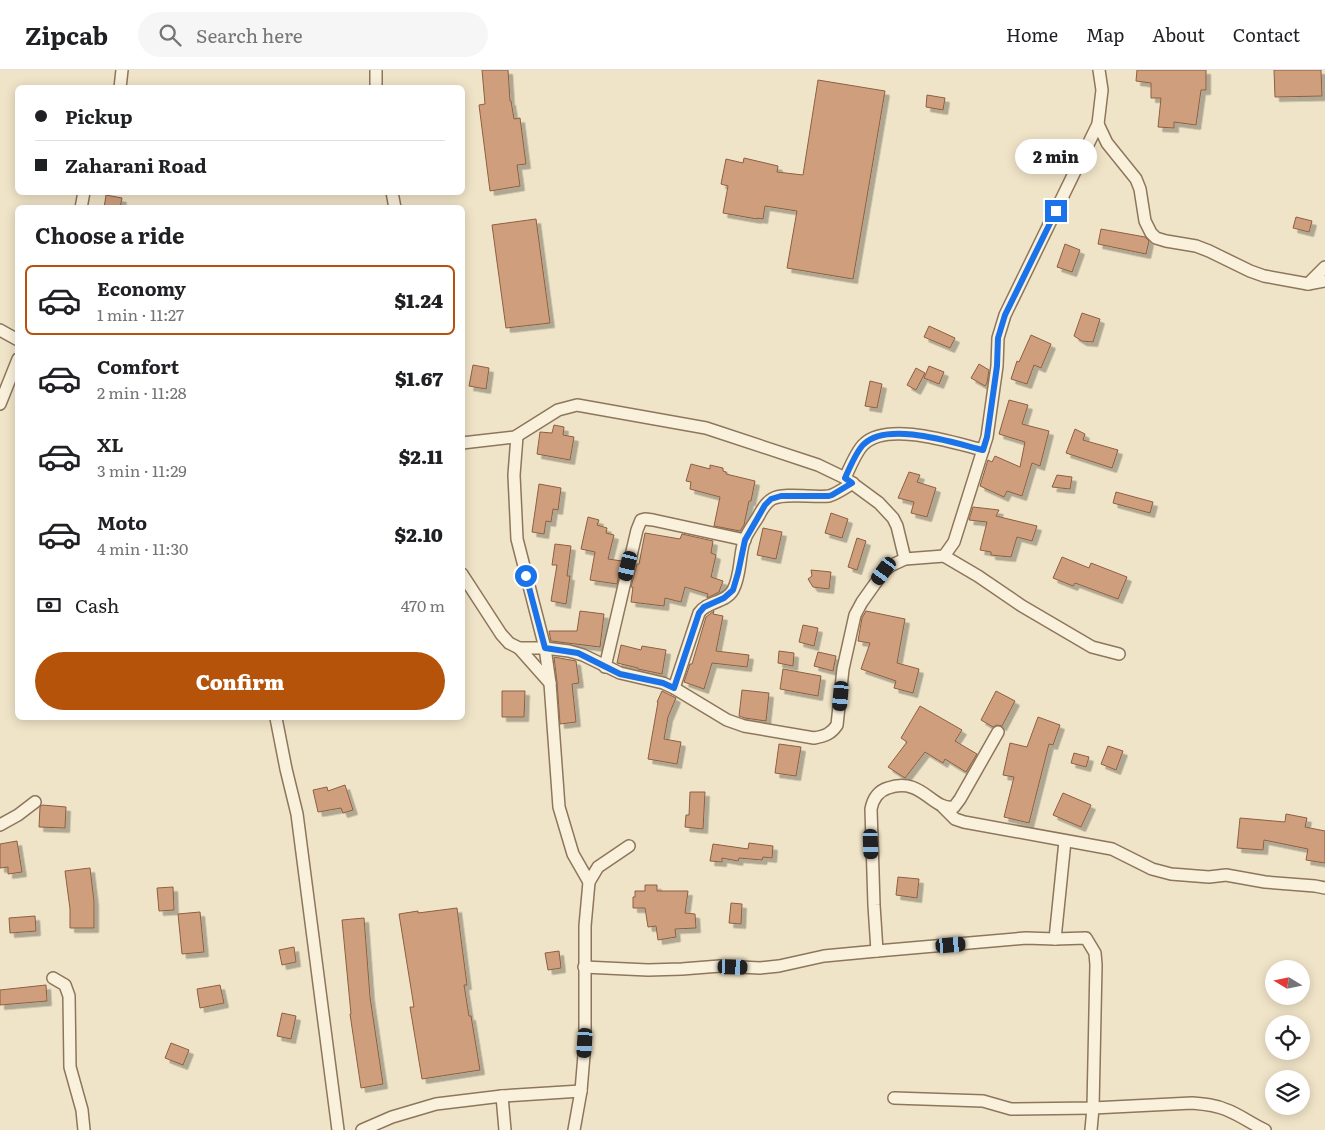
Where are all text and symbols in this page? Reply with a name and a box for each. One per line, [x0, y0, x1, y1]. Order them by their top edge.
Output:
search box [138, 12, 488, 57]
text: Zipcab [25, 17, 108, 52]
icon: search [156, 21, 184, 49]
text: Search here [196, 21, 303, 49]
text: Home [1006, 21, 1058, 48]
text: Map [1086, 21, 1124, 48]
text: About [1152, 21, 1205, 48]
text: Contact [1233, 21, 1300, 48]
text: Pickup [65, 102, 133, 130]
callout: 2 min [1015, 138, 1097, 174]
text: 2 min [1033, 144, 1079, 168]
text: Zaharani Road [65, 151, 207, 179]
route end [1045, 200, 1067, 222]
text: Choose a ride [35, 218, 184, 251]
text: Economy [97, 274, 186, 302]
icon: car [37, 278, 82, 323]
text: $1.24 [395, 286, 443, 314]
text: 1 min · 11:27 [97, 302, 184, 326]
text: Comfort [97, 352, 179, 380]
icon: car [37, 356, 82, 401]
text: $1.67 [395, 364, 443, 392]
text: 2 min · 11:28 [97, 380, 187, 404]
text: XL [97, 430, 124, 458]
icon: car [37, 434, 82, 479]
text: $2.11 [399, 442, 443, 470]
text: 3 min · 11:29 [97, 458, 187, 482]
text: Moto [97, 508, 147, 536]
icon: car [37, 512, 82, 557]
text: $2.10 [394, 520, 443, 548]
text: 4 min · 11:30 [97, 536, 188, 560]
car [617, 550, 638, 582]
car [869, 554, 898, 588]
route start [515, 565, 537, 587]
icon: cash [35, 591, 63, 619]
text: Cash [75, 591, 119, 619]
text: 470 m [401, 593, 445, 617]
button: Confirm [35, 652, 445, 710]
car [832, 680, 849, 712]
car [862, 829, 879, 859]
car [935, 936, 966, 954]
car [717, 959, 748, 975]
north arrow [1265, 960, 1310, 1005]
map controls [1265, 960, 1310, 1115]
button: locate [1265, 1015, 1310, 1060]
car [576, 1028, 593, 1058]
button: layers [1265, 1070, 1310, 1115]

